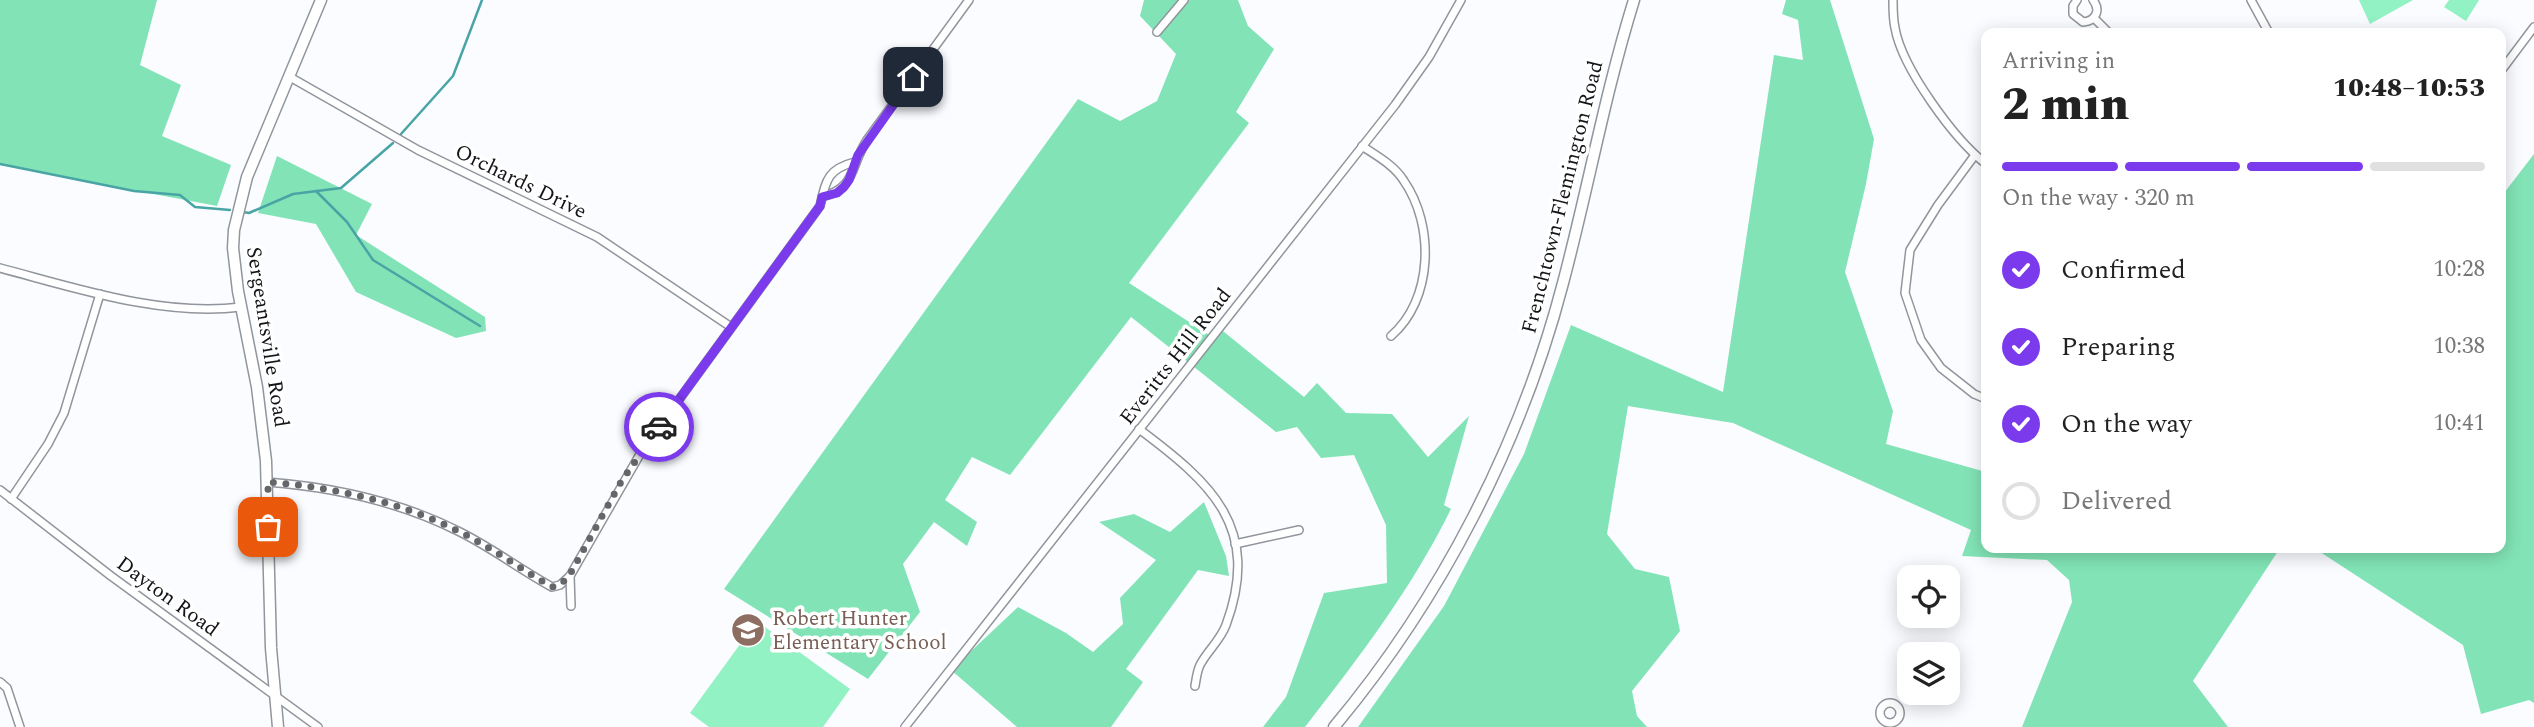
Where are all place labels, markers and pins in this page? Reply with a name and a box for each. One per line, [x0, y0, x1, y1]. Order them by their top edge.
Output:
pin [883, 47, 943, 107]
pin [238, 497, 298, 557]
place label: Robert Hunter Elementary School [772, 603, 947, 659]
school or university icon: Robert Hunter Elementary School [729, 611, 767, 649]

